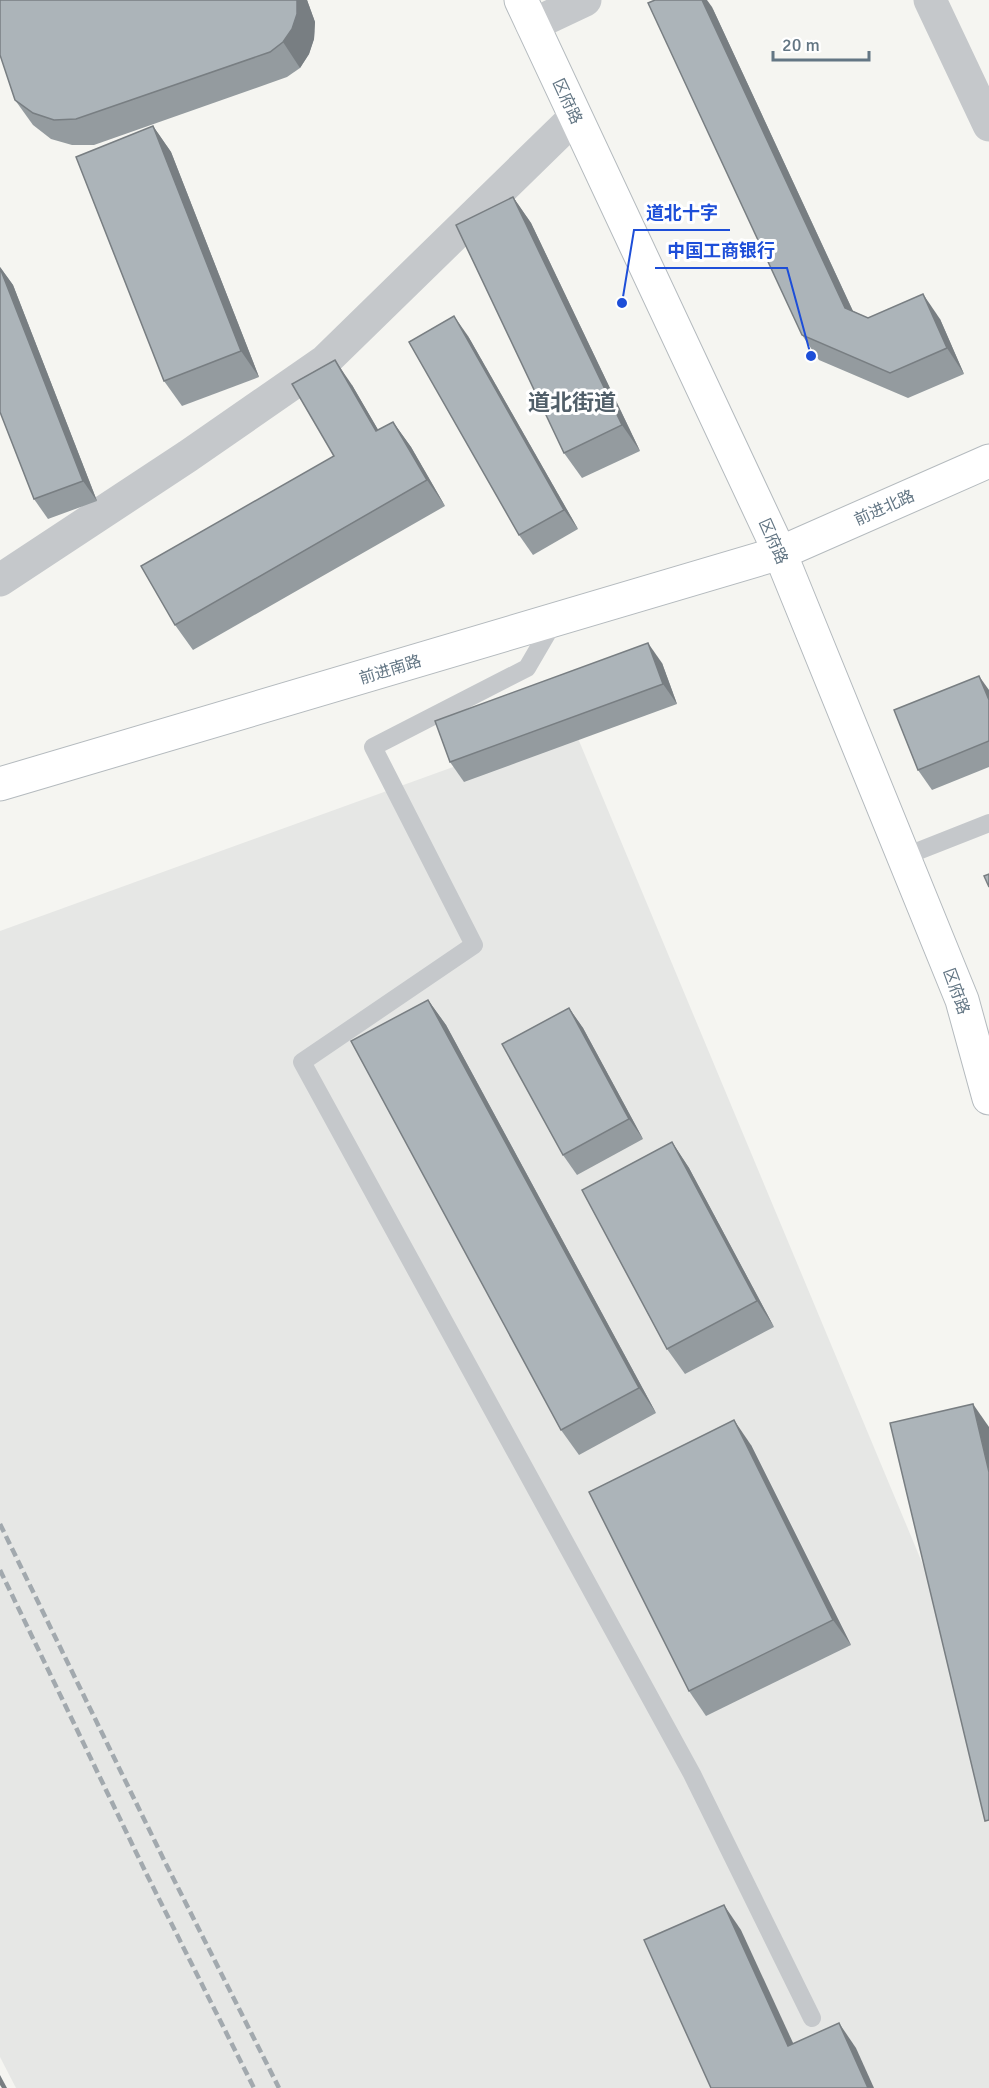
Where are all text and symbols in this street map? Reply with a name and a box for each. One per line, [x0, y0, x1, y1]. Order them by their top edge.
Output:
scale bar [773, 24, 869, 62]
text: 20 m [782, 34, 820, 56]
street label: 区府路 [548, 75, 586, 127]
callout: 道北十字 [634, 194, 730, 230]
text: 道北十字 [646, 202, 718, 224]
callout: 中国工商银行 [655, 232, 787, 268]
text: 中国工商银行 [667, 240, 775, 262]
district label: 道北街道 [528, 389, 616, 416]
street label: 前进北路 [851, 486, 918, 530]
street label: 区府路 [754, 515, 792, 567]
street label: 前进南路 [357, 651, 424, 689]
street label: 区府路 [938, 965, 974, 1017]

